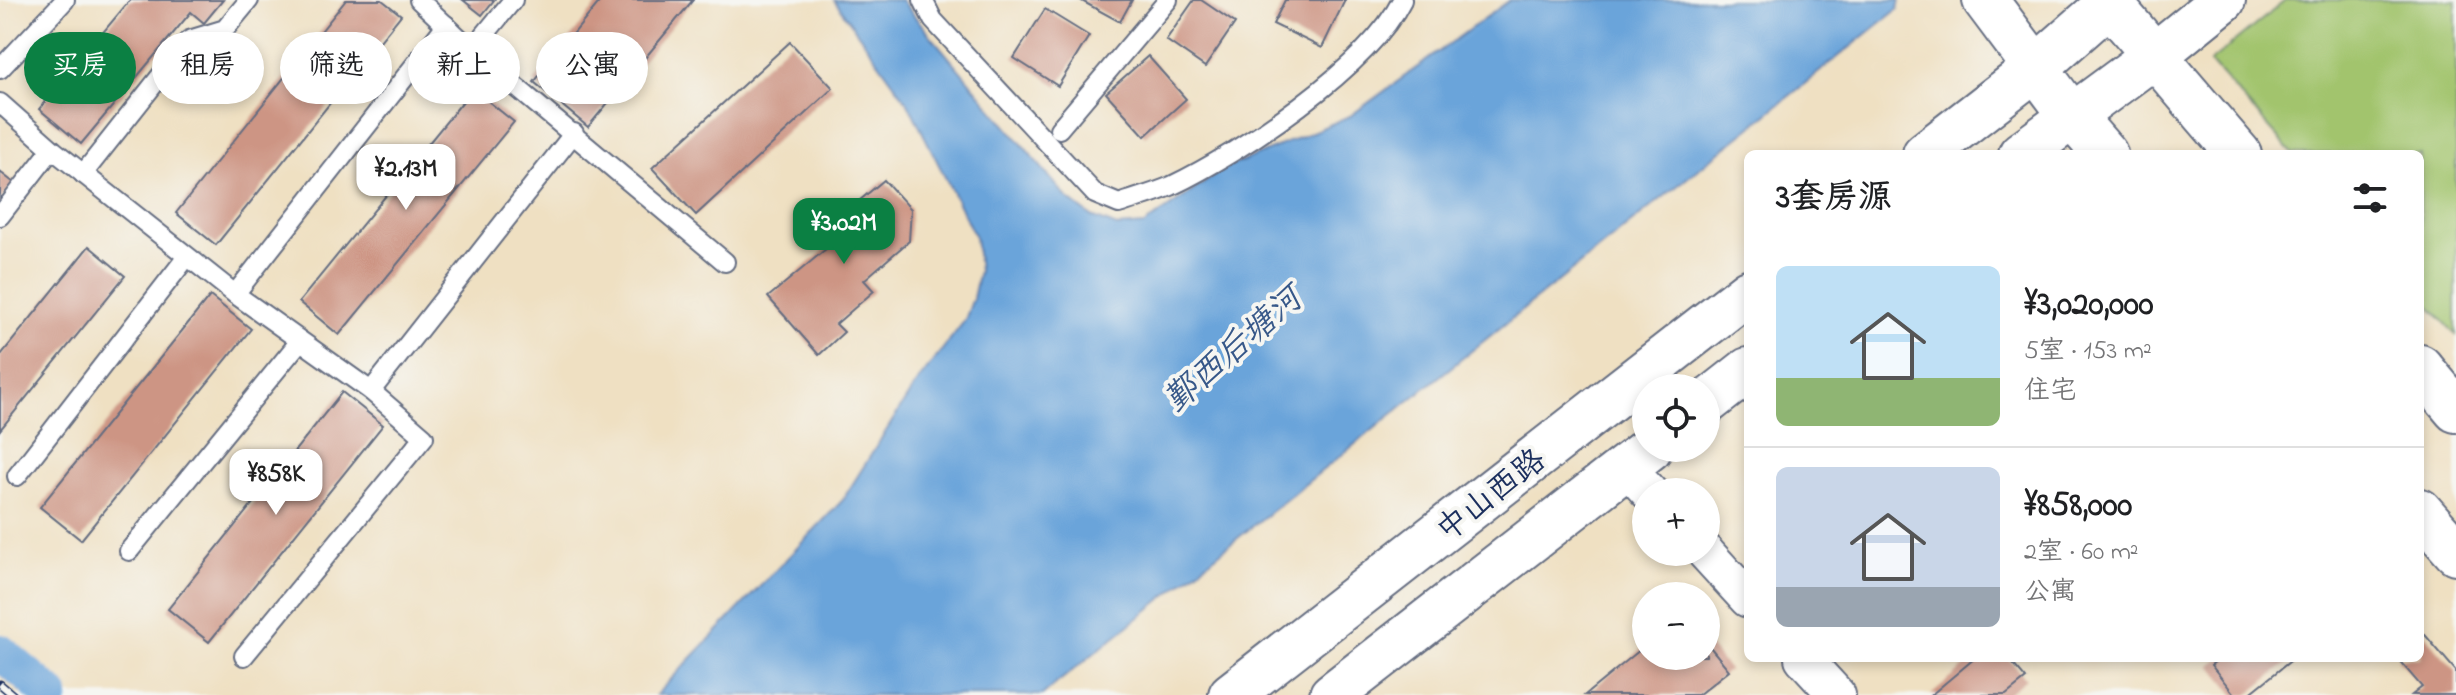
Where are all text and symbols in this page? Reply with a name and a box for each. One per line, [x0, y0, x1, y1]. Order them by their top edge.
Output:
chip: 买房 [24, 32, 136, 104]
chip: 租房 [152, 32, 264, 104]
chip: 筛选 [280, 32, 392, 104]
chip: 新上 [408, 32, 520, 104]
chip: 公寓 [536, 32, 648, 104]
pin: ¥2.13M [341, 144, 471, 212]
text: ¥2.13M [374, 151, 438, 189]
text: 3套房源 [1776, 174, 1892, 224]
icon: filters [2348, 176, 2392, 220]
pin: ¥3.02M [779, 198, 909, 266]
text: ¥3.02M [811, 205, 877, 243]
water label: 鄞西后塘河 [1154, 273, 1319, 426]
text: ¥3,020,000 [2024, 281, 2153, 331]
icon: home [1840, 298, 1936, 394]
text: 5室 · 153 m² [2024, 333, 2152, 371]
text: 住宅 [2024, 373, 2076, 411]
map controls [1632, 374, 1720, 670]
button: locate [1632, 374, 1720, 462]
street label: 中山西路 [1427, 439, 1557, 555]
pin: ¥858K [220, 449, 332, 517]
text: ¥858K [247, 456, 305, 494]
button: + [1632, 478, 1720, 566]
text: ¥858,000 [2024, 482, 2132, 532]
icon: home [1840, 499, 1936, 595]
text: 2室 · 60 m² [2024, 534, 2139, 572]
text: 公寓 [2024, 574, 2076, 612]
button: − [1632, 582, 1720, 670]

